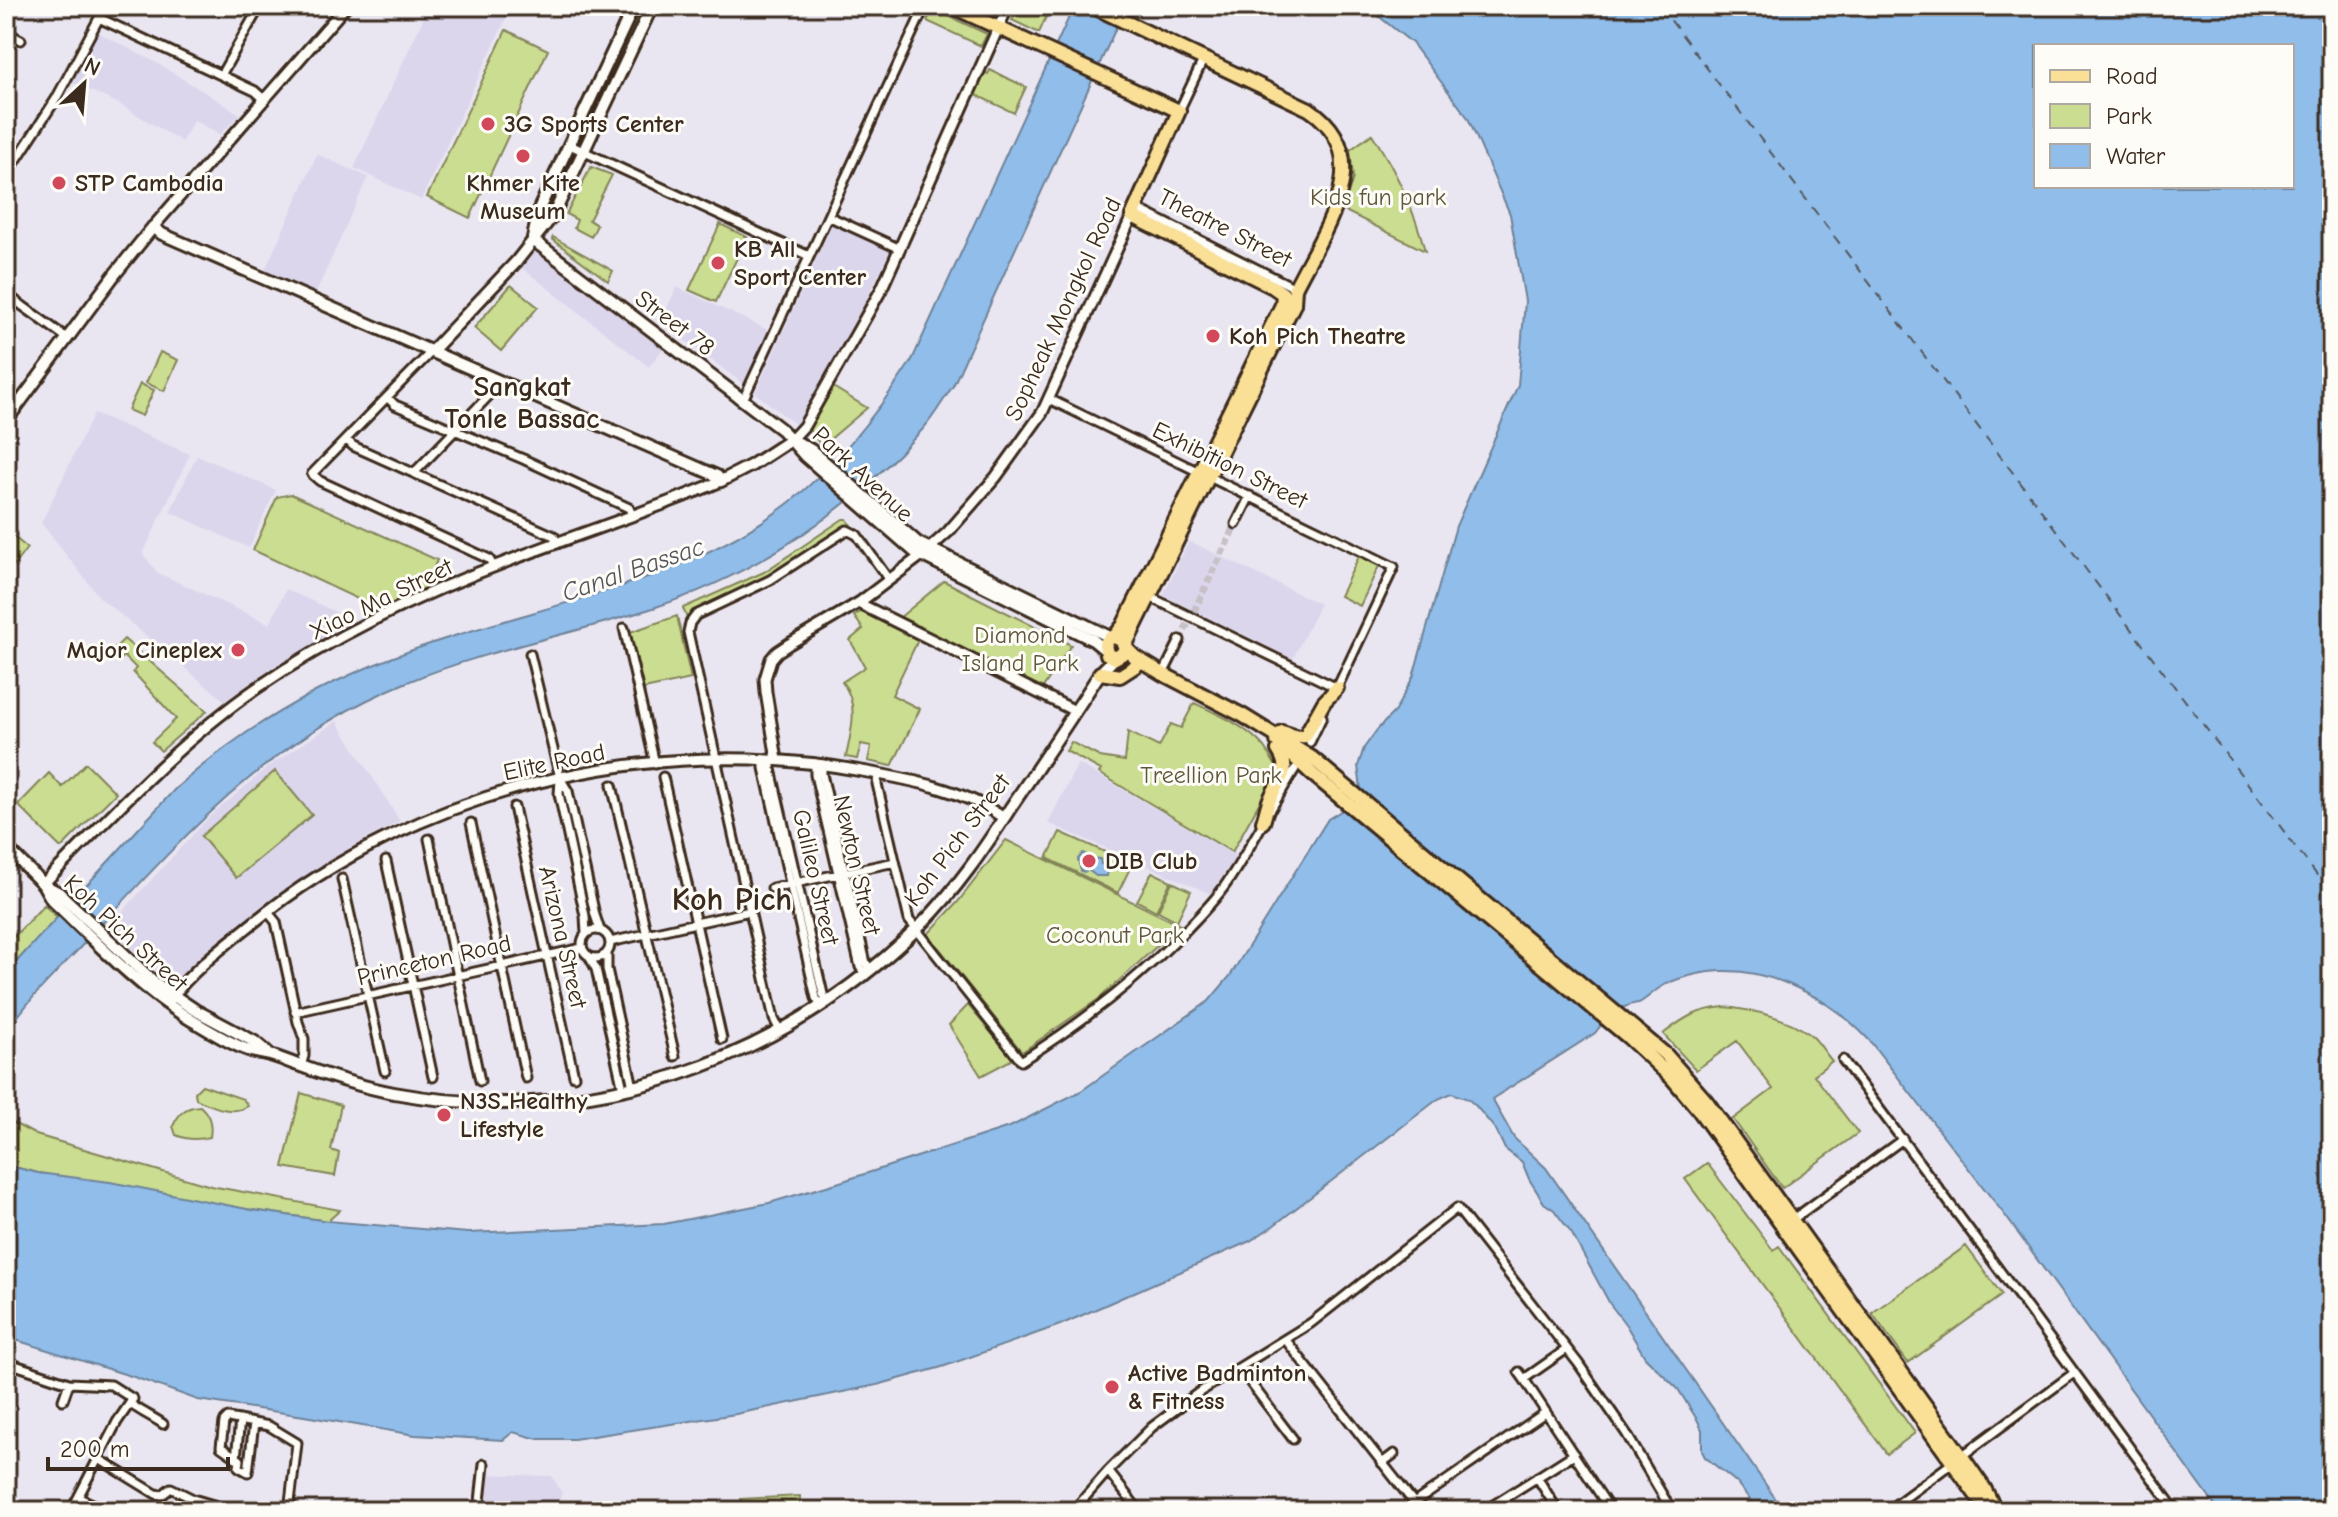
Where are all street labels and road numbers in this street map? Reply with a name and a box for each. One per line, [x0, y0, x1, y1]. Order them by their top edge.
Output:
street label: Theatre Street [1154, 182, 1297, 274]
street label: Sopheak Mongkol Road [999, 193, 1127, 425]
street label: Street 78 [630, 284, 720, 362]
street label: Exhibition Street [1148, 415, 1313, 515]
street label: Park Avenue [807, 420, 919, 528]
street label: Xiao Ma Street [305, 552, 458, 646]
street label: Elite Road [501, 738, 607, 786]
street label: Koh Pich Street [898, 767, 1017, 912]
street label: Newton Street [827, 792, 887, 939]
street label: Galileo Street [787, 806, 845, 949]
street label: Arizona Street [533, 863, 593, 1012]
street label: Koh Pich Street [59, 869, 194, 998]
street label: Princeton Road [354, 929, 514, 991]

